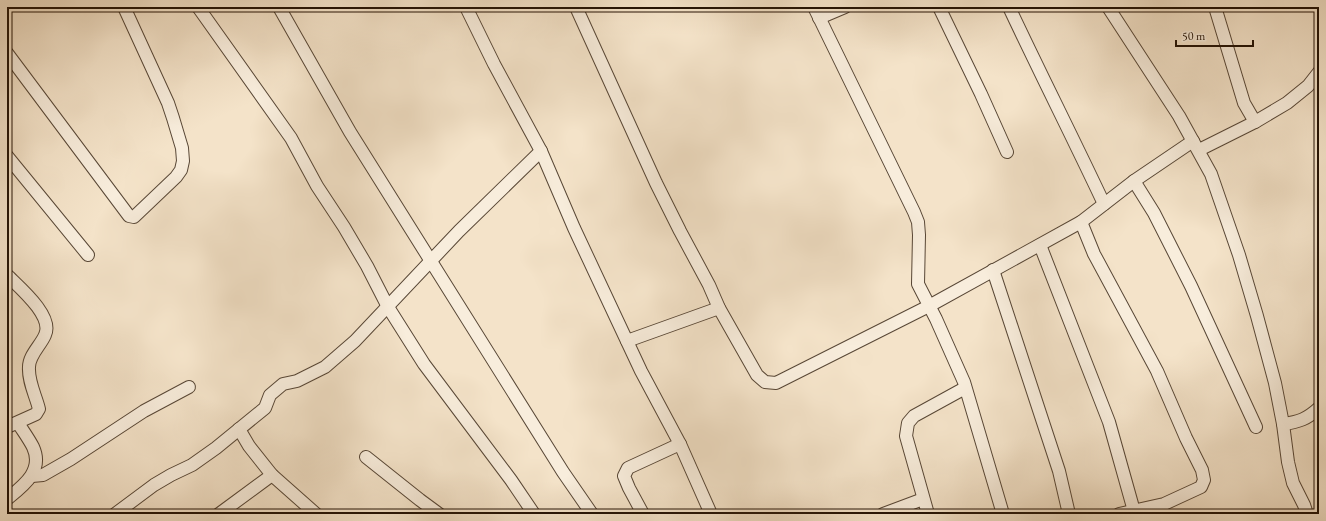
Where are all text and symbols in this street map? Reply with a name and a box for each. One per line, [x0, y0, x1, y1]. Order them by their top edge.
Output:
scale bar [1176, 22, 1253, 48]
text: 50 m [1182, 28, 1206, 44]

